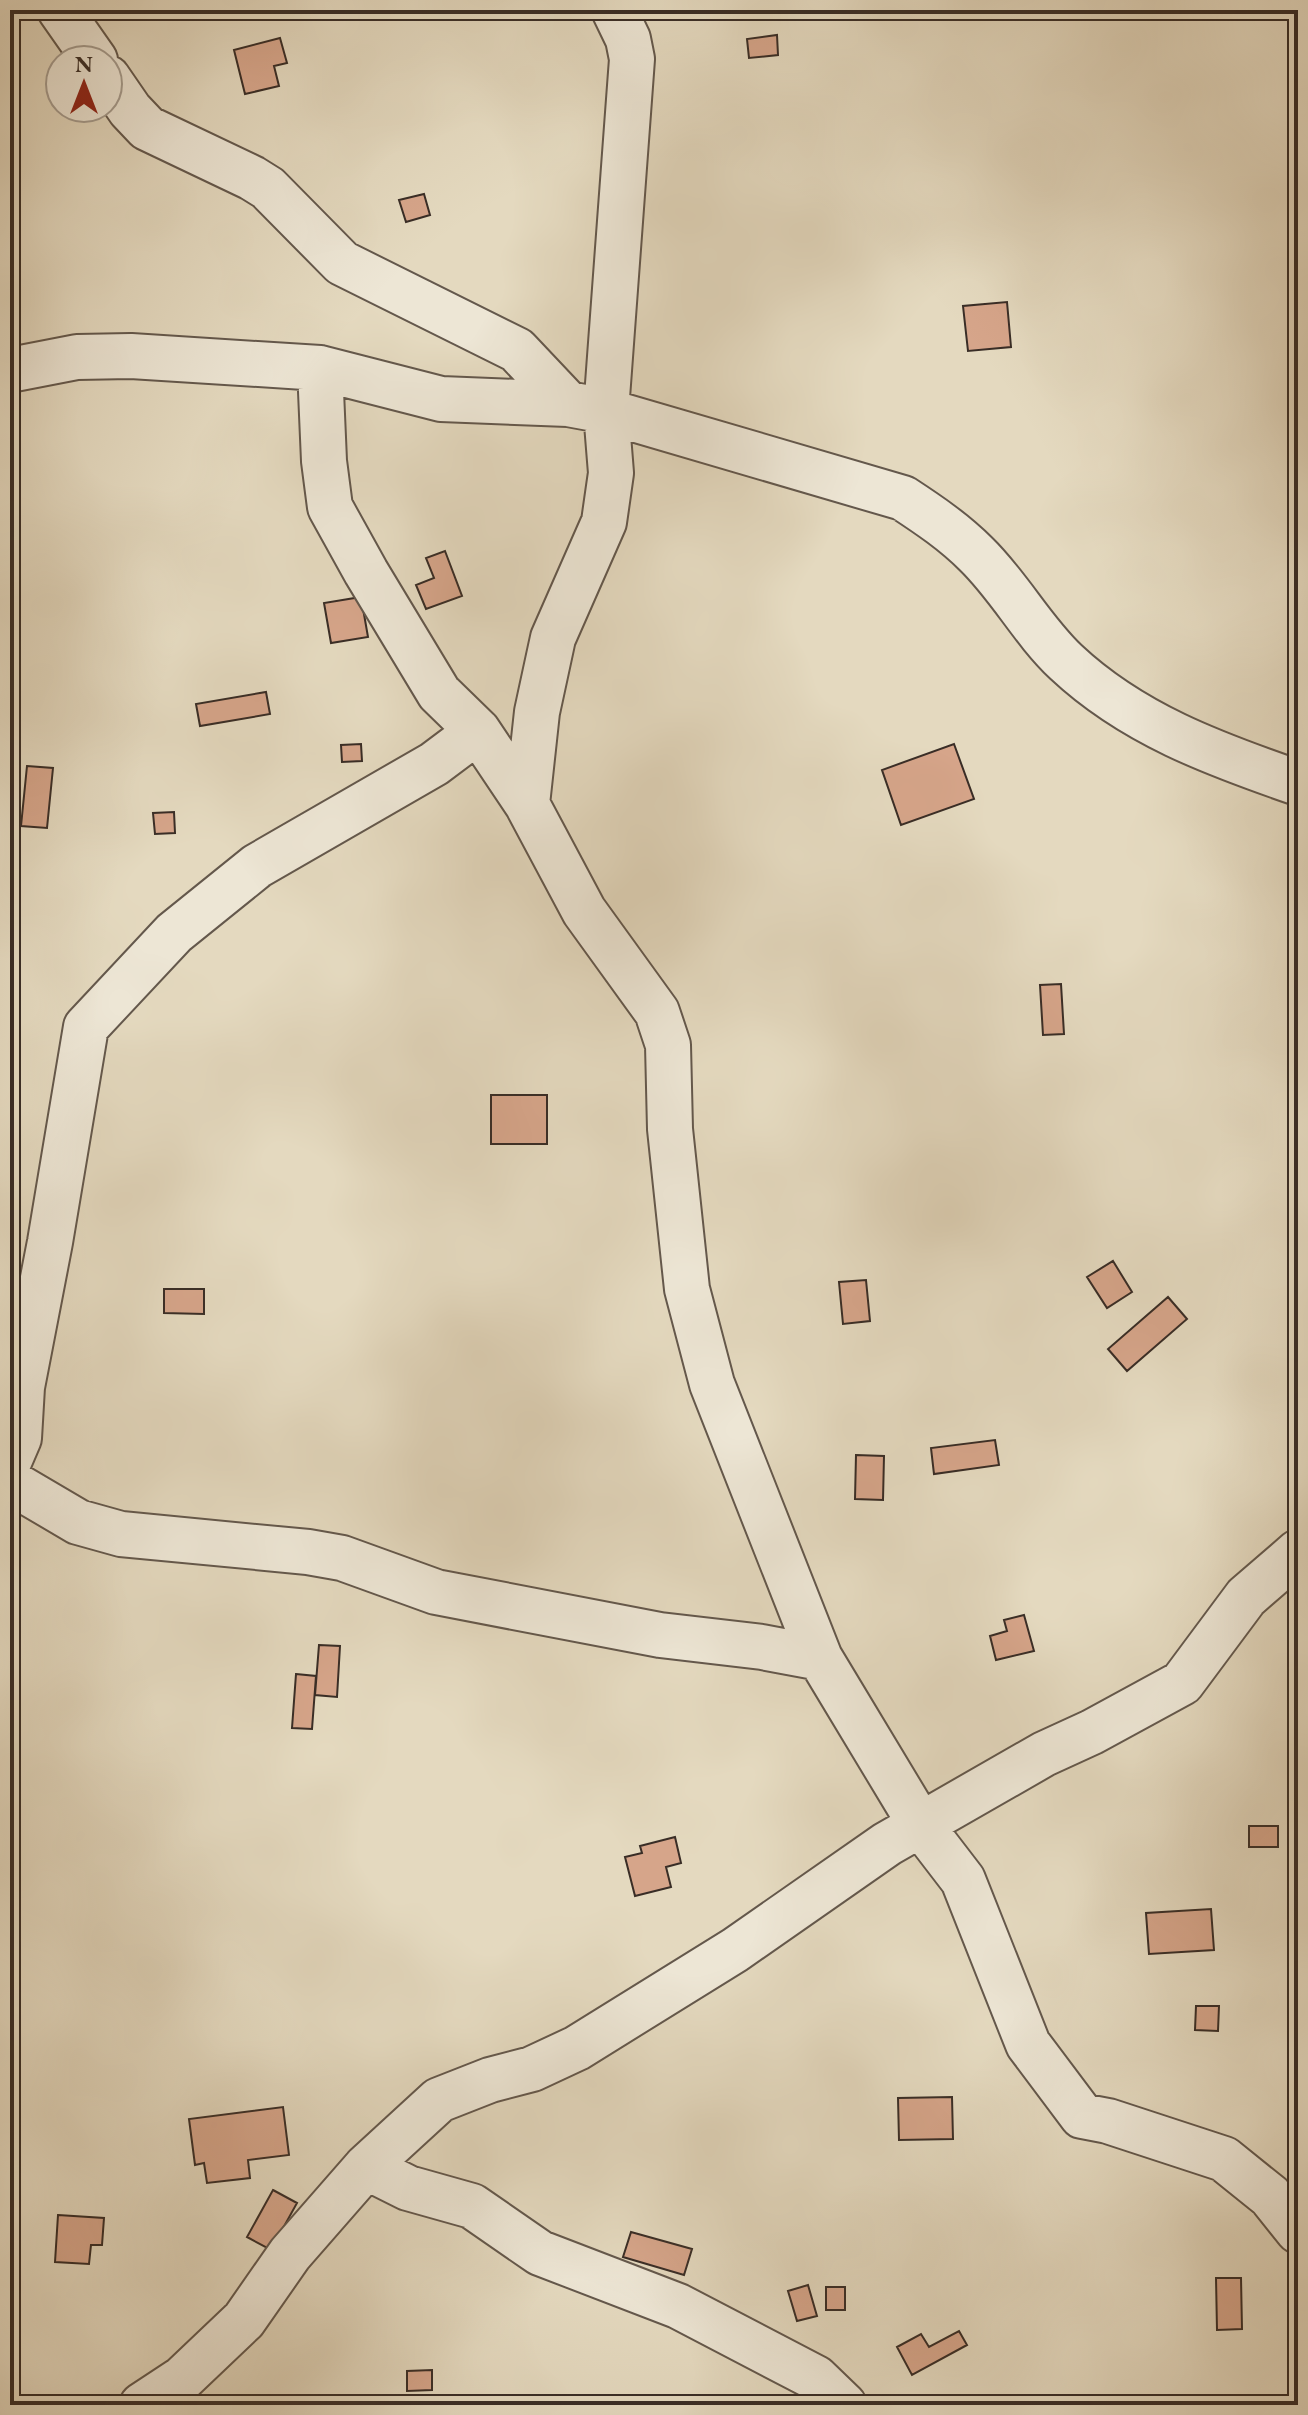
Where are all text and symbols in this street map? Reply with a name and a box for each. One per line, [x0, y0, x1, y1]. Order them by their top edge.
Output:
north arrow [44, 44, 124, 124]
text: N [75, 50, 93, 79]

